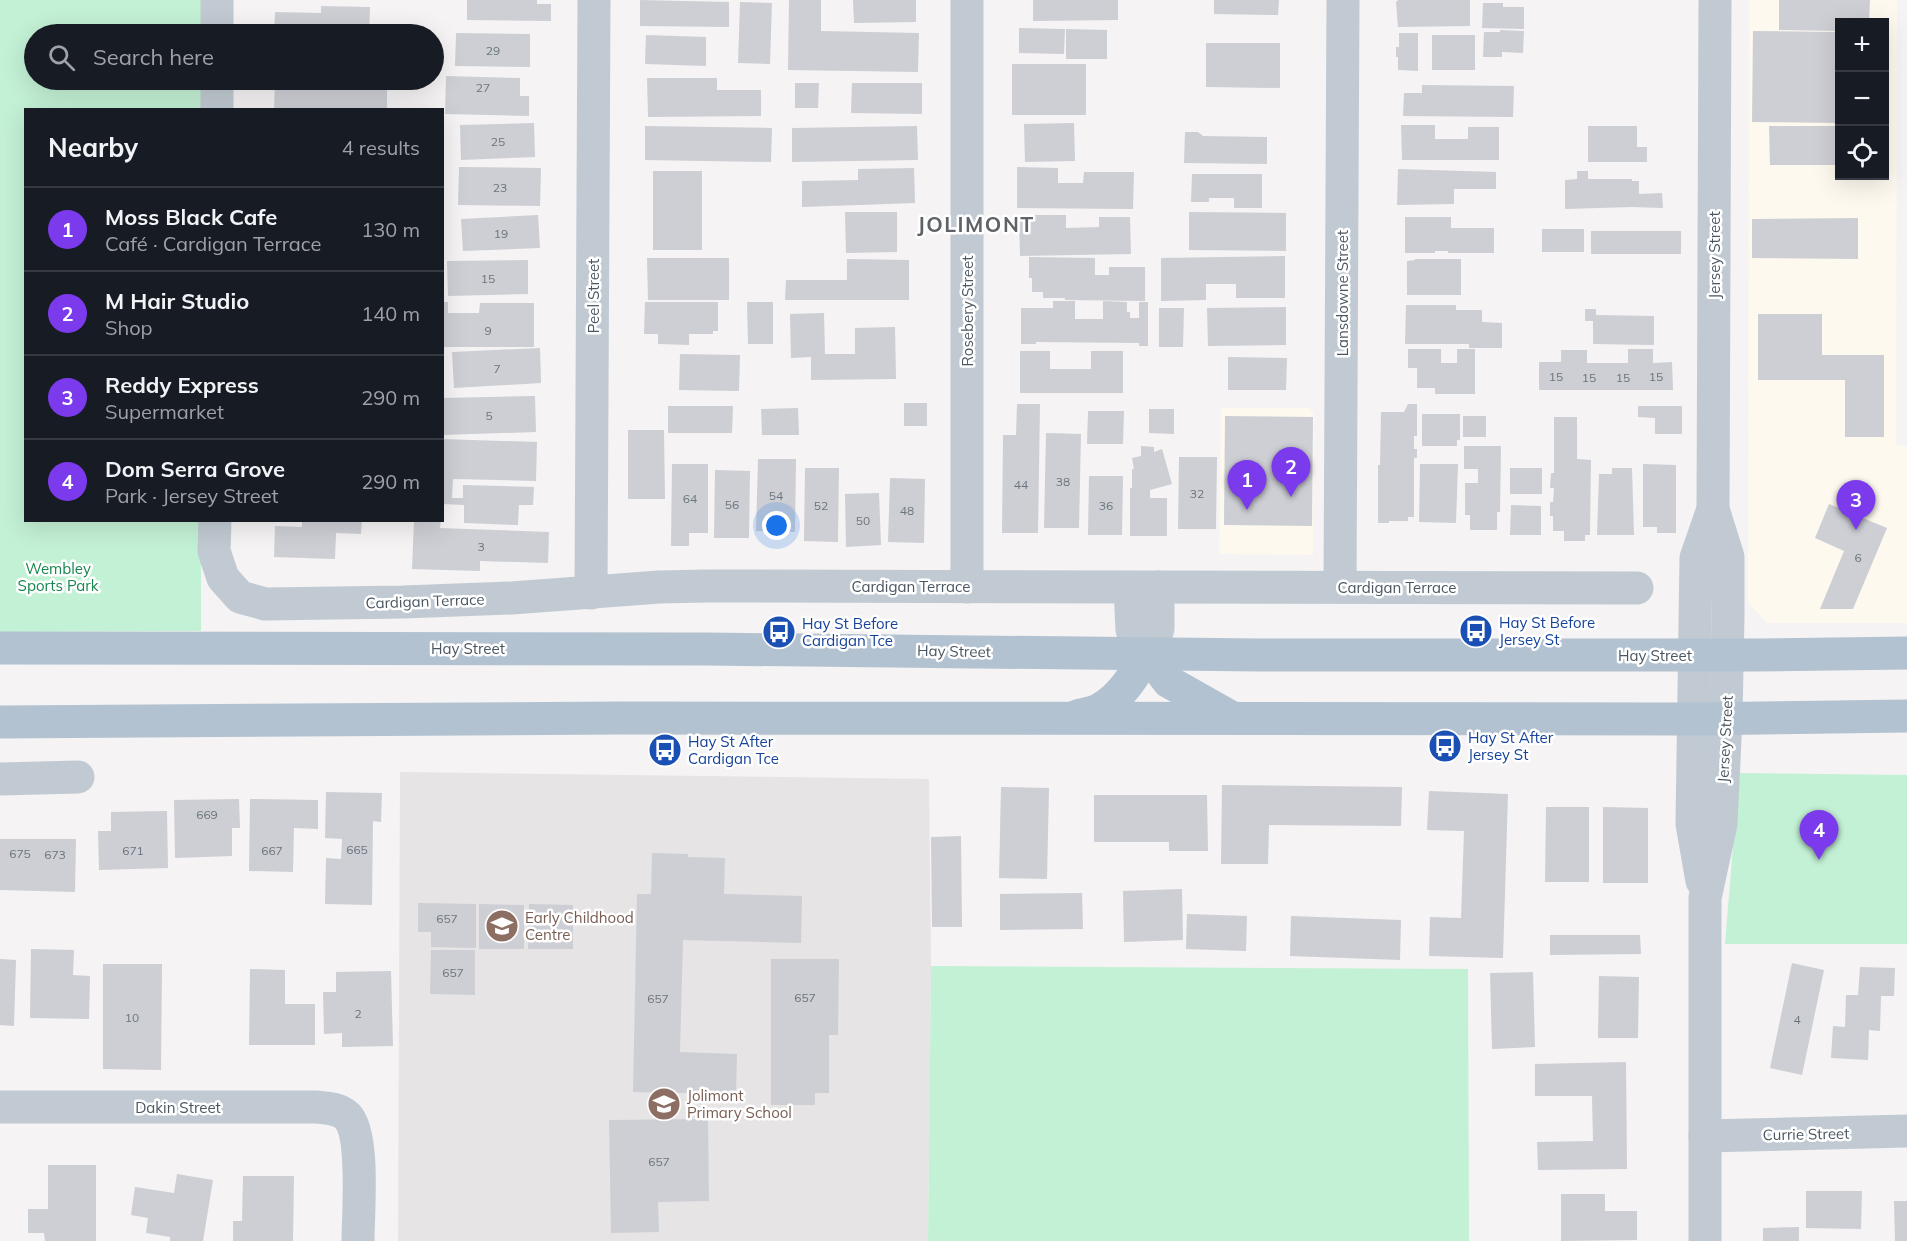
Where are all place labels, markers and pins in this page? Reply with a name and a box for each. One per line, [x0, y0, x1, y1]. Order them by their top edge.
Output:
pin: 2 [1272, 448, 1310, 497]
pin: 1 [1228, 460, 1266, 510]
pin: 3 [1836, 480, 1876, 530]
bus stop icon: Hay St Before Jersey St [1458, 613, 1494, 649]
place label: Hay St Before Jersey St [1499, 613, 1595, 649]
bus stop icon: Hay St Before Cardigan Tce [761, 614, 797, 650]
place label: Hay St Before Cardigan Tce [802, 614, 898, 650]
bus stop icon: Hay St After Jersey St [1427, 728, 1463, 764]
place label: Hay St After Jersey St [1468, 728, 1554, 764]
bus stop icon: Hay St After Cardigan Tce [647, 732, 683, 768]
place label: Hay St After Cardigan Tce [688, 732, 779, 768]
pin: 4 [1800, 810, 1838, 860]
school or university icon: Early Childhood Centre [484, 908, 520, 944]
place label: Early Childhood Centre [525, 908, 634, 944]
school or university icon: Jolimont Primary School [646, 1086, 682, 1122]
place label: Jolimont Primary School [687, 1086, 792, 1122]

